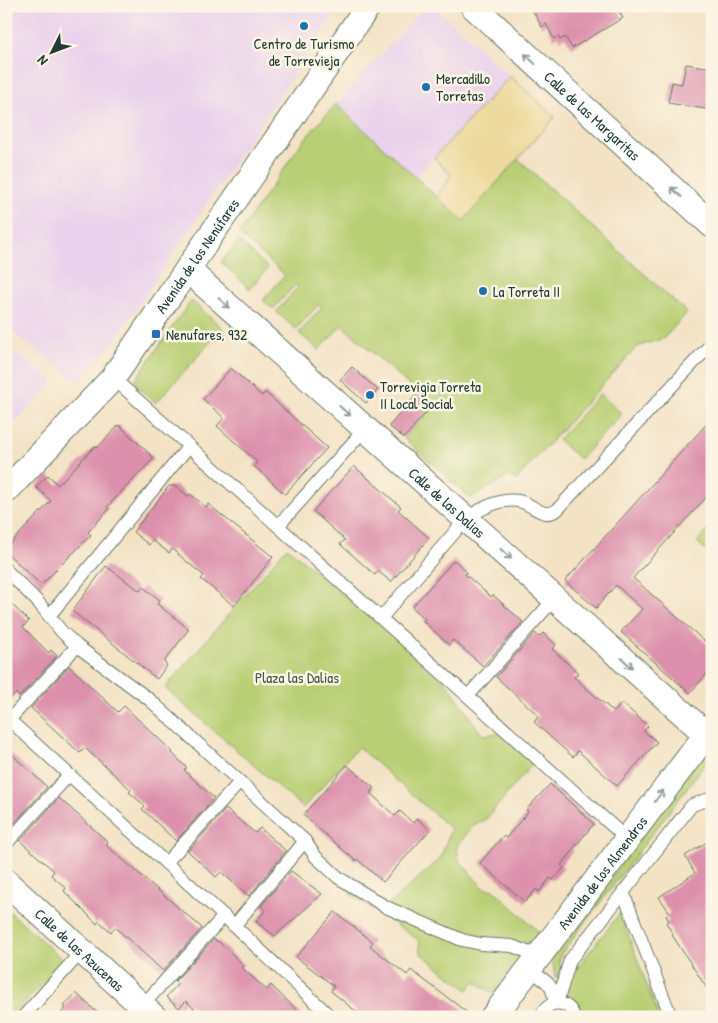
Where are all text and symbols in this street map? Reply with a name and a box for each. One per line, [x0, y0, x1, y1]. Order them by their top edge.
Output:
marker: Centro de Turismo de Torrevieja [298, 20, 310, 32]
north arrow [28, 28, 78, 78]
place label: Centro de Turismo de Torrevieja [254, 33, 354, 71]
text: N [32, 52, 52, 70]
one-way arrow [524, 53, 537, 64]
street label: Calle de las Margaritas [540, 66, 645, 165]
place label: Mercadillo Torretas [436, 68, 490, 106]
marker: Mercadillo Torretas [420, 81, 432, 93]
one-way arrow [669, 186, 682, 198]
street label: Avenida de los Nenúfares [150, 194, 244, 317]
place label: La Torreta II [493, 281, 560, 302]
marker: La Torreta II [477, 285, 489, 297]
one-way arrow [218, 297, 231, 309]
place label: Nenufares, 932 [166, 324, 247, 345]
marker: Nenufares, 932 [150, 328, 162, 340]
place label: Torrevigia Torreta II Local Social [380, 376, 481, 414]
marker: Torrevigia Torreta II Local Social [364, 389, 376, 401]
one-way arrow [339, 405, 352, 417]
street label: Calle de las Dalias [404, 462, 490, 542]
one-way arrow [499, 548, 512, 560]
one-way arrow [620, 657, 633, 668]
park label: Plaza las Dalias [255, 667, 339, 688]
one-way arrow [654, 789, 664, 803]
street label: Avenida de los Almendros [552, 811, 652, 934]
street label: Calle de las Azucenas [31, 903, 129, 996]

